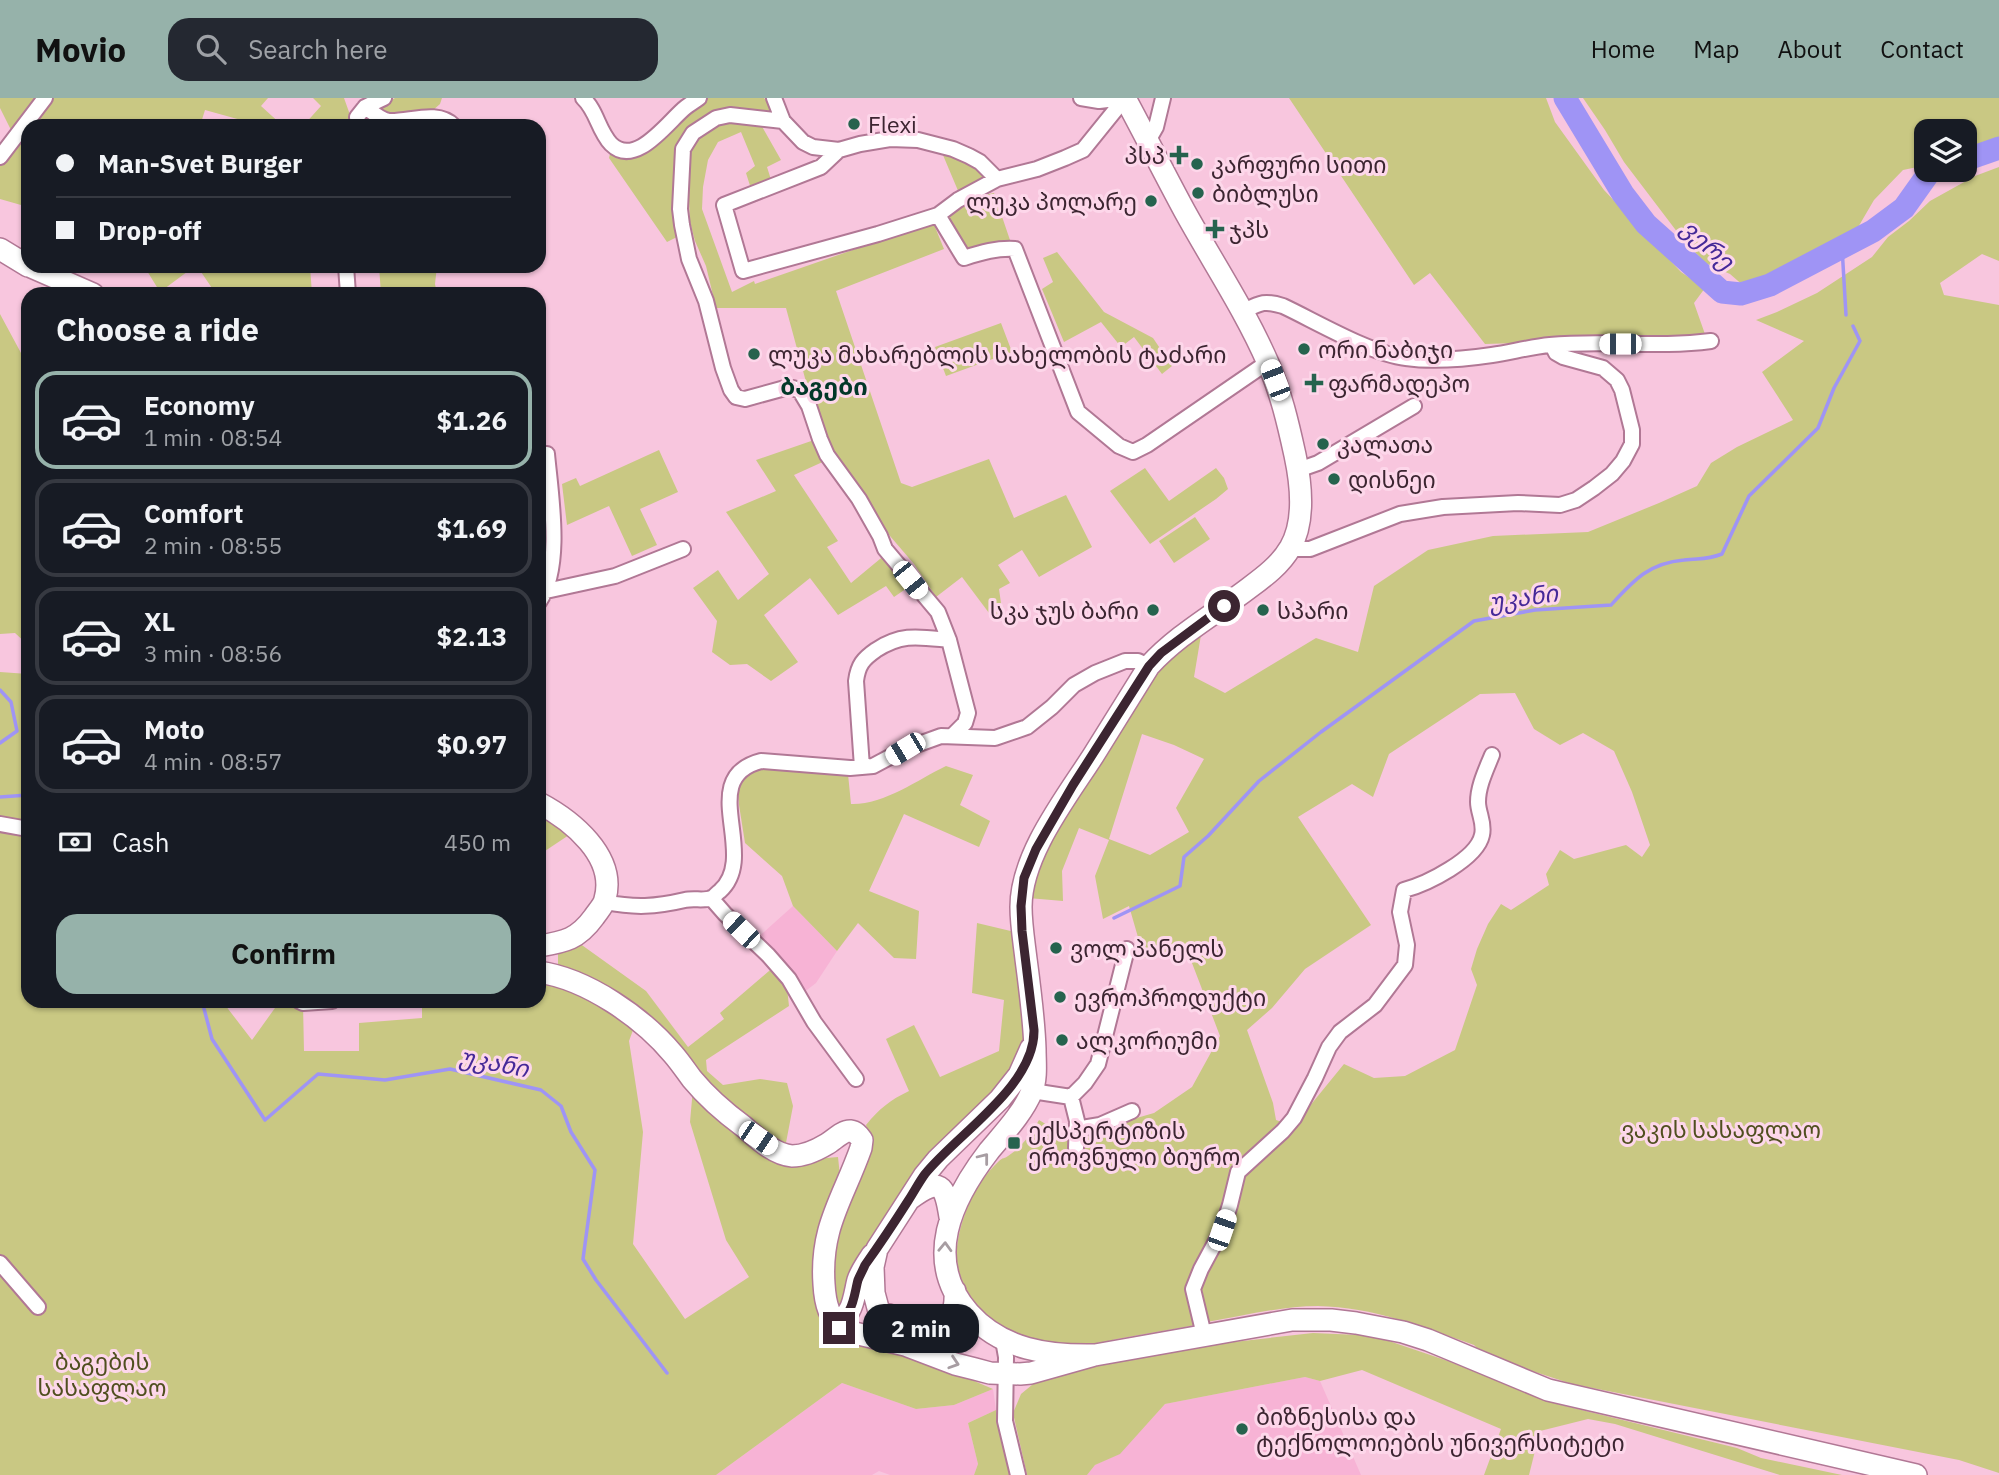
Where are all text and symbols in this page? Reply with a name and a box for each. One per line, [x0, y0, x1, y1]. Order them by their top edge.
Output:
search box [168, 18, 658, 81]
text: Movio [35, 28, 126, 71]
icon: search [192, 30, 230, 68]
text: Search here [248, 32, 388, 66]
text: Home [1591, 33, 1655, 65]
text: Map [1693, 33, 1739, 65]
text: About [1777, 33, 1842, 65]
text: Contact [1880, 33, 1964, 65]
place label: Flexi [868, 109, 917, 139]
marker: Flexi [846, 116, 862, 132]
map controls [1914, 119, 1977, 182]
button: layers [1914, 119, 1977, 182]
place label: პსპ [1125, 140, 1165, 170]
text: Man-Svet Burger [98, 146, 303, 180]
marker: პსპ [1171, 147, 1187, 163]
place label: კარფური სითი [1211, 149, 1386, 179]
marker: კარფური სითი [1189, 156, 1205, 172]
place label: ბიბლუსი [1212, 178, 1319, 208]
marker: ბიბლუსი [1190, 185, 1206, 201]
place label: ლუკა პოლარე [966, 186, 1137, 216]
marker: ლუკა პოლარე [1143, 193, 1159, 209]
water label: ვერე [1675, 212, 1742, 277]
text: Drop-off [98, 213, 201, 247]
place label: ჯპს [1229, 214, 1269, 244]
marker: ჯპს [1207, 221, 1223, 237]
text: Choose a ride [56, 308, 259, 350]
place label: ორი ნაბიჯი [1318, 334, 1453, 364]
car [1600, 334, 1642, 355]
place label: ლუკა მახარებლის სახელობის ტაძარი [768, 339, 1226, 369]
marker: ორი ნაბიჯი [1296, 341, 1312, 357]
marker: ლუკა მახარებლის სახელობის ტაძარი [746, 346, 762, 362]
car [1258, 357, 1293, 403]
place label: ფარმადეპო [1328, 368, 1470, 398]
district label: ბაგები [780, 370, 868, 402]
marker: ფარმადეპო [1306, 375, 1322, 391]
text: Economy [144, 388, 255, 422]
icon: car [60, 389, 123, 452]
text: $1.26 [437, 403, 507, 437]
text: 1 min · 08:54 [144, 422, 282, 452]
place label: კალათა [1337, 429, 1433, 459]
marker: კალათა [1315, 436, 1331, 452]
place label: დისნეი [1348, 464, 1436, 494]
marker: დისნეი [1326, 471, 1342, 487]
text: Comfort [144, 496, 243, 530]
icon: car [60, 497, 123, 560]
text: $1.69 [437, 511, 507, 545]
text: 2 min · 08:55 [144, 530, 282, 560]
car [889, 557, 932, 603]
water label: უკანი [1486, 576, 1561, 618]
route start [1208, 590, 1240, 622]
place label: სკა ჯუს ბარი [990, 595, 1139, 625]
place label: სპარი [1277, 595, 1348, 625]
marker: სკა ჯუს ბარი [1145, 602, 1161, 618]
marker: სპარი [1255, 602, 1271, 618]
text: XL [144, 604, 175, 638]
icon: car [60, 605, 123, 668]
text: $2.13 [437, 619, 507, 653]
text: 3 min · 08:56 [144, 638, 282, 668]
text: Moto [144, 712, 204, 746]
icon: car [60, 713, 123, 776]
text: $0.97 [437, 727, 507, 761]
car [882, 729, 929, 769]
text: 4 min · 08:57 [144, 746, 282, 776]
icon: cash [56, 823, 94, 861]
text: Cash [112, 825, 169, 859]
text: 450 m [444, 827, 511, 857]
car [719, 908, 764, 952]
button: Confirm [56, 914, 511, 994]
place label: ვოლ პანელს [1070, 933, 1224, 963]
marker: ვოლ პანელს [1048, 940, 1064, 956]
place label: ევროპროდუქტი [1074, 982, 1266, 1012]
marker: ევროპროდუქტი [1052, 989, 1068, 1005]
place label: ალკორიუმი [1076, 1025, 1218, 1055]
marker: ალკორიუმი [1054, 1032, 1070, 1048]
water label: უკანი [457, 1040, 532, 1085]
park label: ვაკის სასაფლაო [1621, 1114, 1821, 1144]
place label: ექსპერტიზის ეროვნული ბიურო [1028, 1115, 1240, 1171]
car [735, 1118, 782, 1158]
marker: ექსპერტიზის ეროვნული ბიურო [1006, 1135, 1022, 1151]
one-way arrow [975, 1153, 988, 1166]
car [1206, 1207, 1239, 1253]
one-way arrow [938, 1241, 953, 1252]
callout: 2 min [864, 1304, 979, 1352]
route end [823, 1312, 855, 1344]
text: 2 min [891, 1313, 951, 1343]
park label: ბაგების სასაფლაო [37, 1346, 167, 1402]
one-way arrow [948, 1355, 960, 1369]
place label: ბიზნესისა და ტექნოლოიების უნივერსიტეტი [1256, 1401, 1625, 1457]
marker: ბიზნესისა და ტექნოლოიების უნივერსიტეტი [1234, 1421, 1250, 1437]

